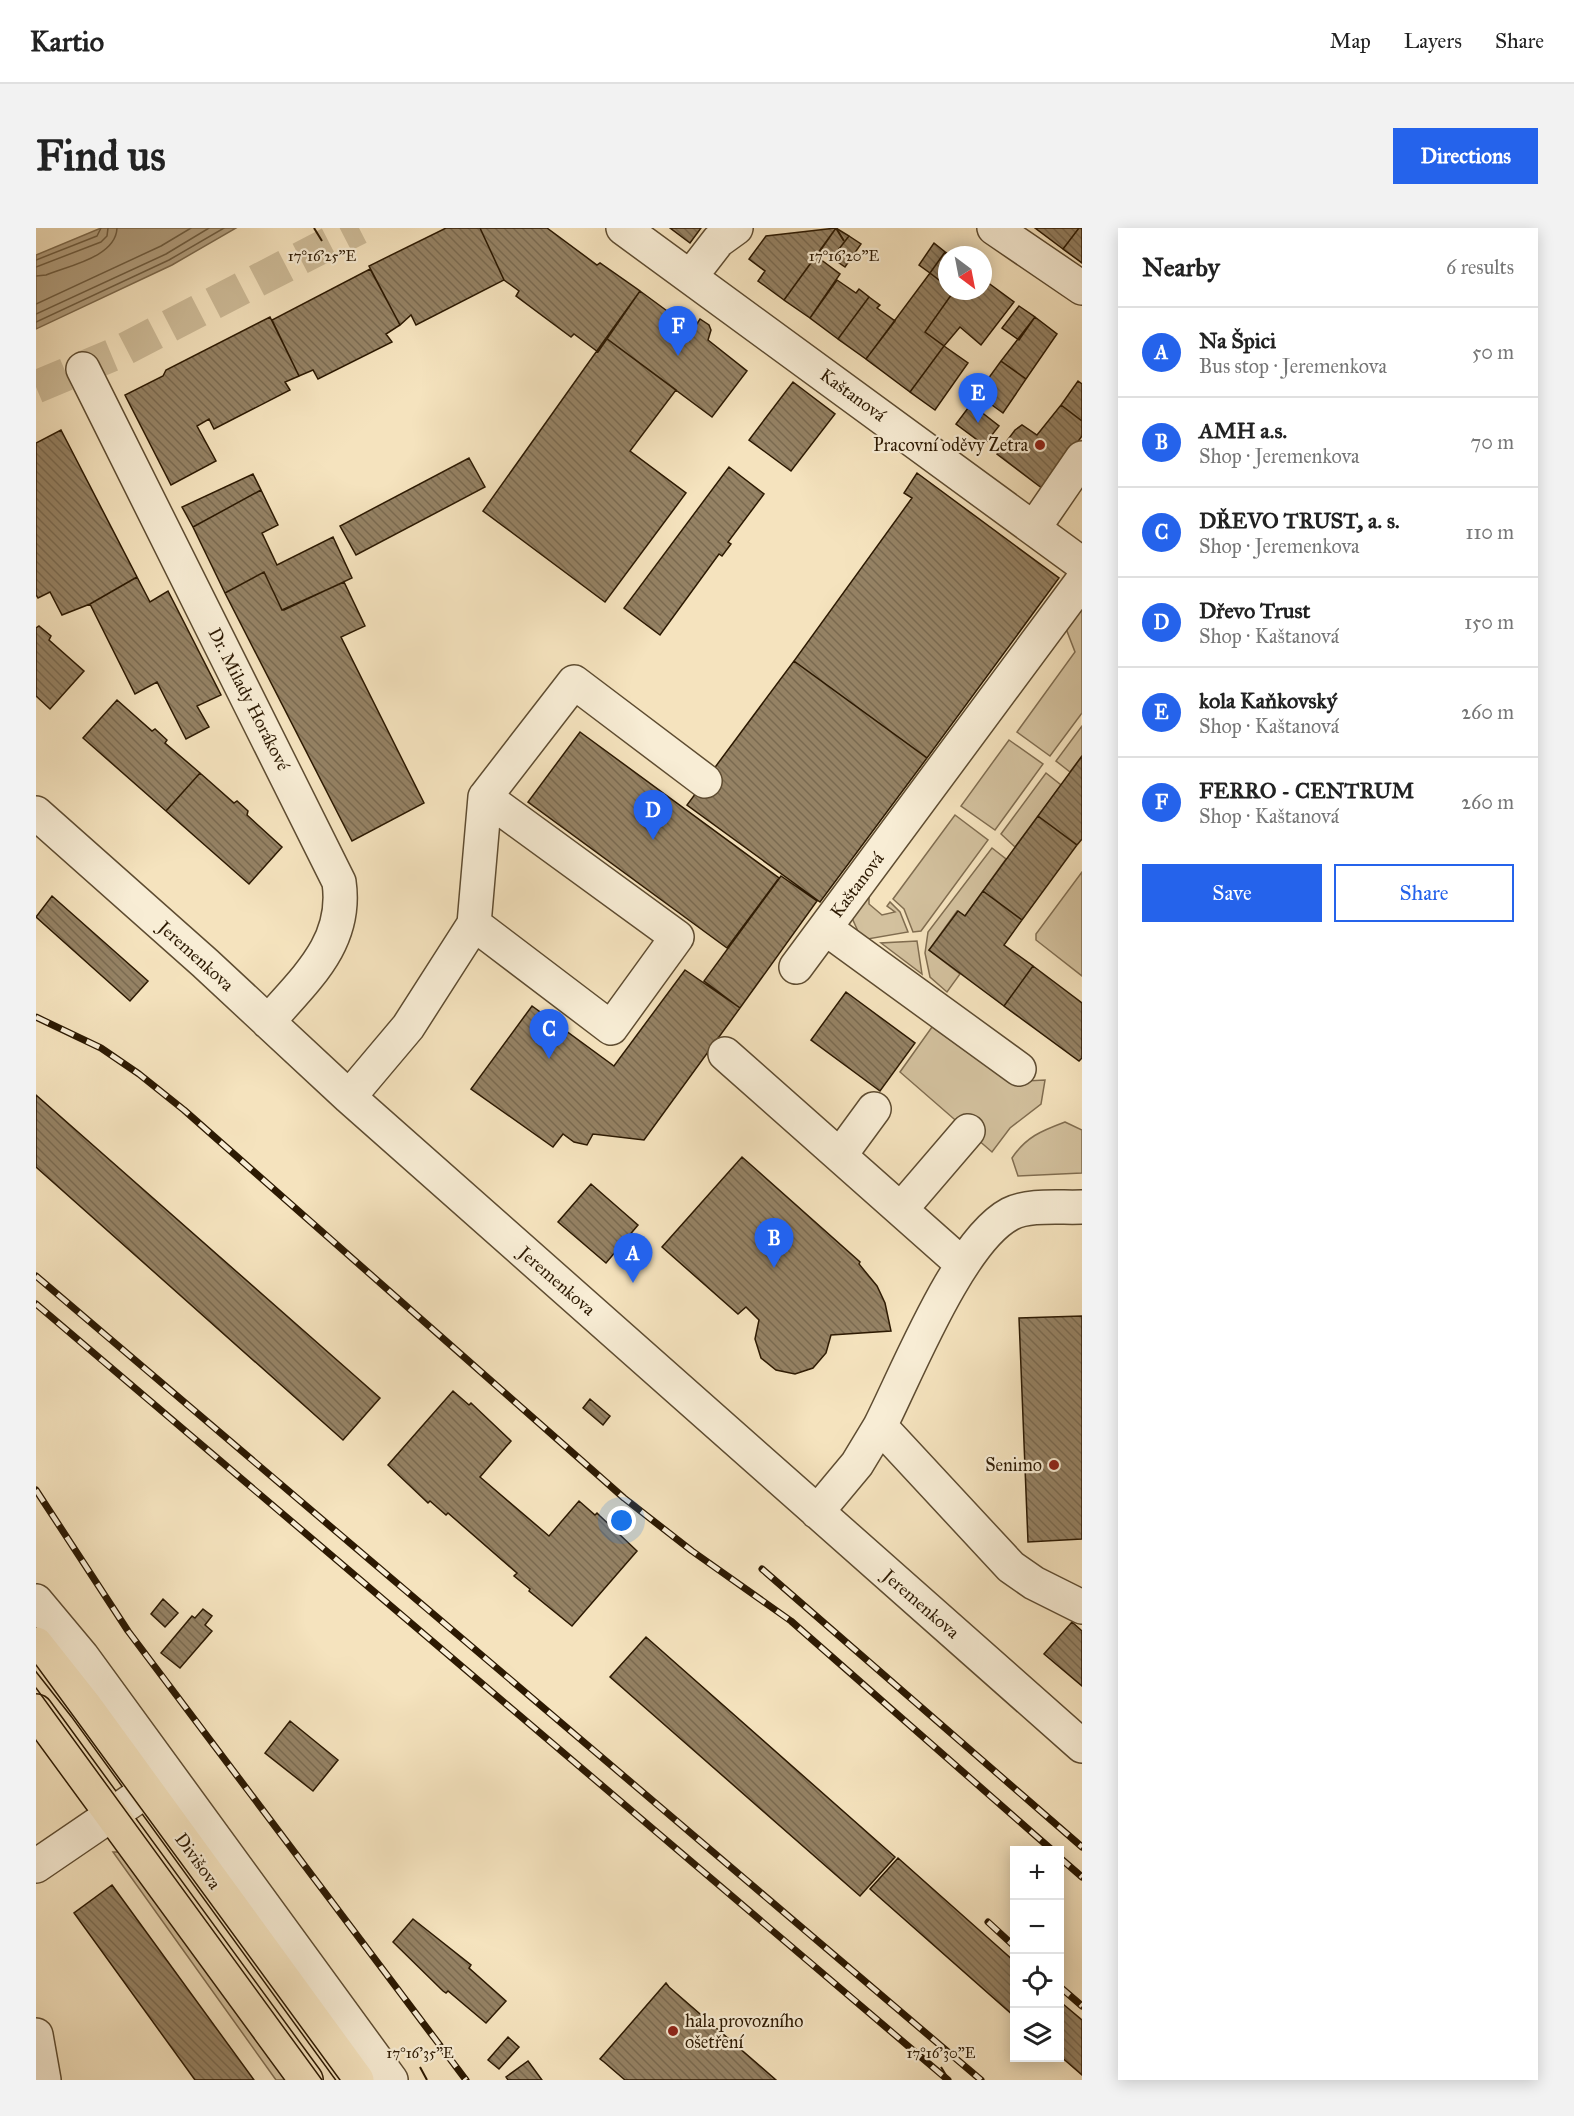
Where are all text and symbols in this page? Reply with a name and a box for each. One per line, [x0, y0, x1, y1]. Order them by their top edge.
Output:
text: Kartio [30, 24, 104, 59]
text: Map [1330, 28, 1371, 54]
text: Layers [1404, 28, 1462, 54]
text: Share [1495, 28, 1544, 54]
button: Directions [1393, 128, 1538, 184]
text: Find us [36, 130, 166, 182]
north arrow [938, 246, 992, 300]
text: 17°16'25"E [288, 247, 357, 265]
text: 17°16'20"E [809, 247, 880, 265]
text: Nearby [1142, 251, 1220, 283]
text: 6 results [1446, 255, 1514, 279]
pin: F [658, 306, 698, 356]
text: Na Špici [1199, 327, 1276, 354]
text: A [1155, 340, 1168, 364]
text: 50 m [1472, 340, 1514, 364]
text: Bus stop · Jeremenkova [1199, 354, 1387, 378]
street label: Kaštanová [816, 364, 890, 426]
pin: E [958, 374, 998, 423]
text: AMH a.s. [1199, 417, 1287, 444]
text: B [1155, 430, 1168, 454]
text: 70 m [1471, 430, 1514, 454]
place label: Pracovní oděvy Zetra [873, 434, 1028, 456]
marker: Pracovní oděvy Zetra [1033, 438, 1047, 452]
text: Shop · Jeremenkova [1199, 444, 1360, 468]
text: DŘEVO TRUST, a. s. [1199, 507, 1399, 534]
text: C [1155, 520, 1168, 544]
text: 110 m [1466, 520, 1514, 544]
text: Shop · Jeremenkova [1199, 534, 1360, 558]
text: Dřevo Trust [1199, 597, 1310, 624]
text: D [1154, 610, 1169, 634]
text: 150 m [1464, 610, 1514, 634]
street label: Dr. Milady Horákové [203, 624, 295, 775]
text: Shop · Kaštanová [1199, 624, 1339, 648]
text: kola Kaňkovský [1199, 687, 1337, 714]
text: E [1154, 700, 1169, 724]
text: 260 m [1461, 700, 1514, 724]
text: Shop · Kaštanová [1199, 714, 1339, 738]
text: FERRO - CENTRUM [1199, 777, 1414, 804]
pin: D [634, 790, 672, 840]
text: F [1155, 790, 1168, 814]
text: 260 m [1461, 790, 1514, 814]
text: Shop · Kaštanová [1199, 804, 1339, 828]
street label: Kaštanová [825, 848, 889, 922]
button: Save [1142, 864, 1322, 922]
button: Share [1334, 864, 1514, 922]
street label: Jeremenkova [151, 915, 239, 997]
pin: C [530, 1010, 568, 1059]
pin: B [754, 1218, 794, 1268]
pin: A [614, 1234, 652, 1283]
street label: Jeremenkova [512, 1240, 600, 1321]
place label: Senimo [985, 1454, 1042, 1476]
marker: Senimo [1047, 1458, 1061, 1472]
your location [607, 1506, 636, 1535]
street label: Jeremenkova [876, 1563, 964, 1644]
street label: Divišova [170, 1828, 226, 1894]
map controls [1010, 1846, 1064, 2062]
button: + [1010, 1846, 1064, 1900]
button: − [1010, 1900, 1064, 1954]
button: locate [1010, 1954, 1064, 2008]
button: layers [1010, 2008, 1064, 2062]
place label: hala provozního ošetření [685, 2010, 803, 2053]
marker: hala provozního ošetření [666, 2024, 680, 2038]
text: 17°16'35"E [386, 2044, 454, 2062]
text: 17°16'30"E [906, 2044, 976, 2062]

